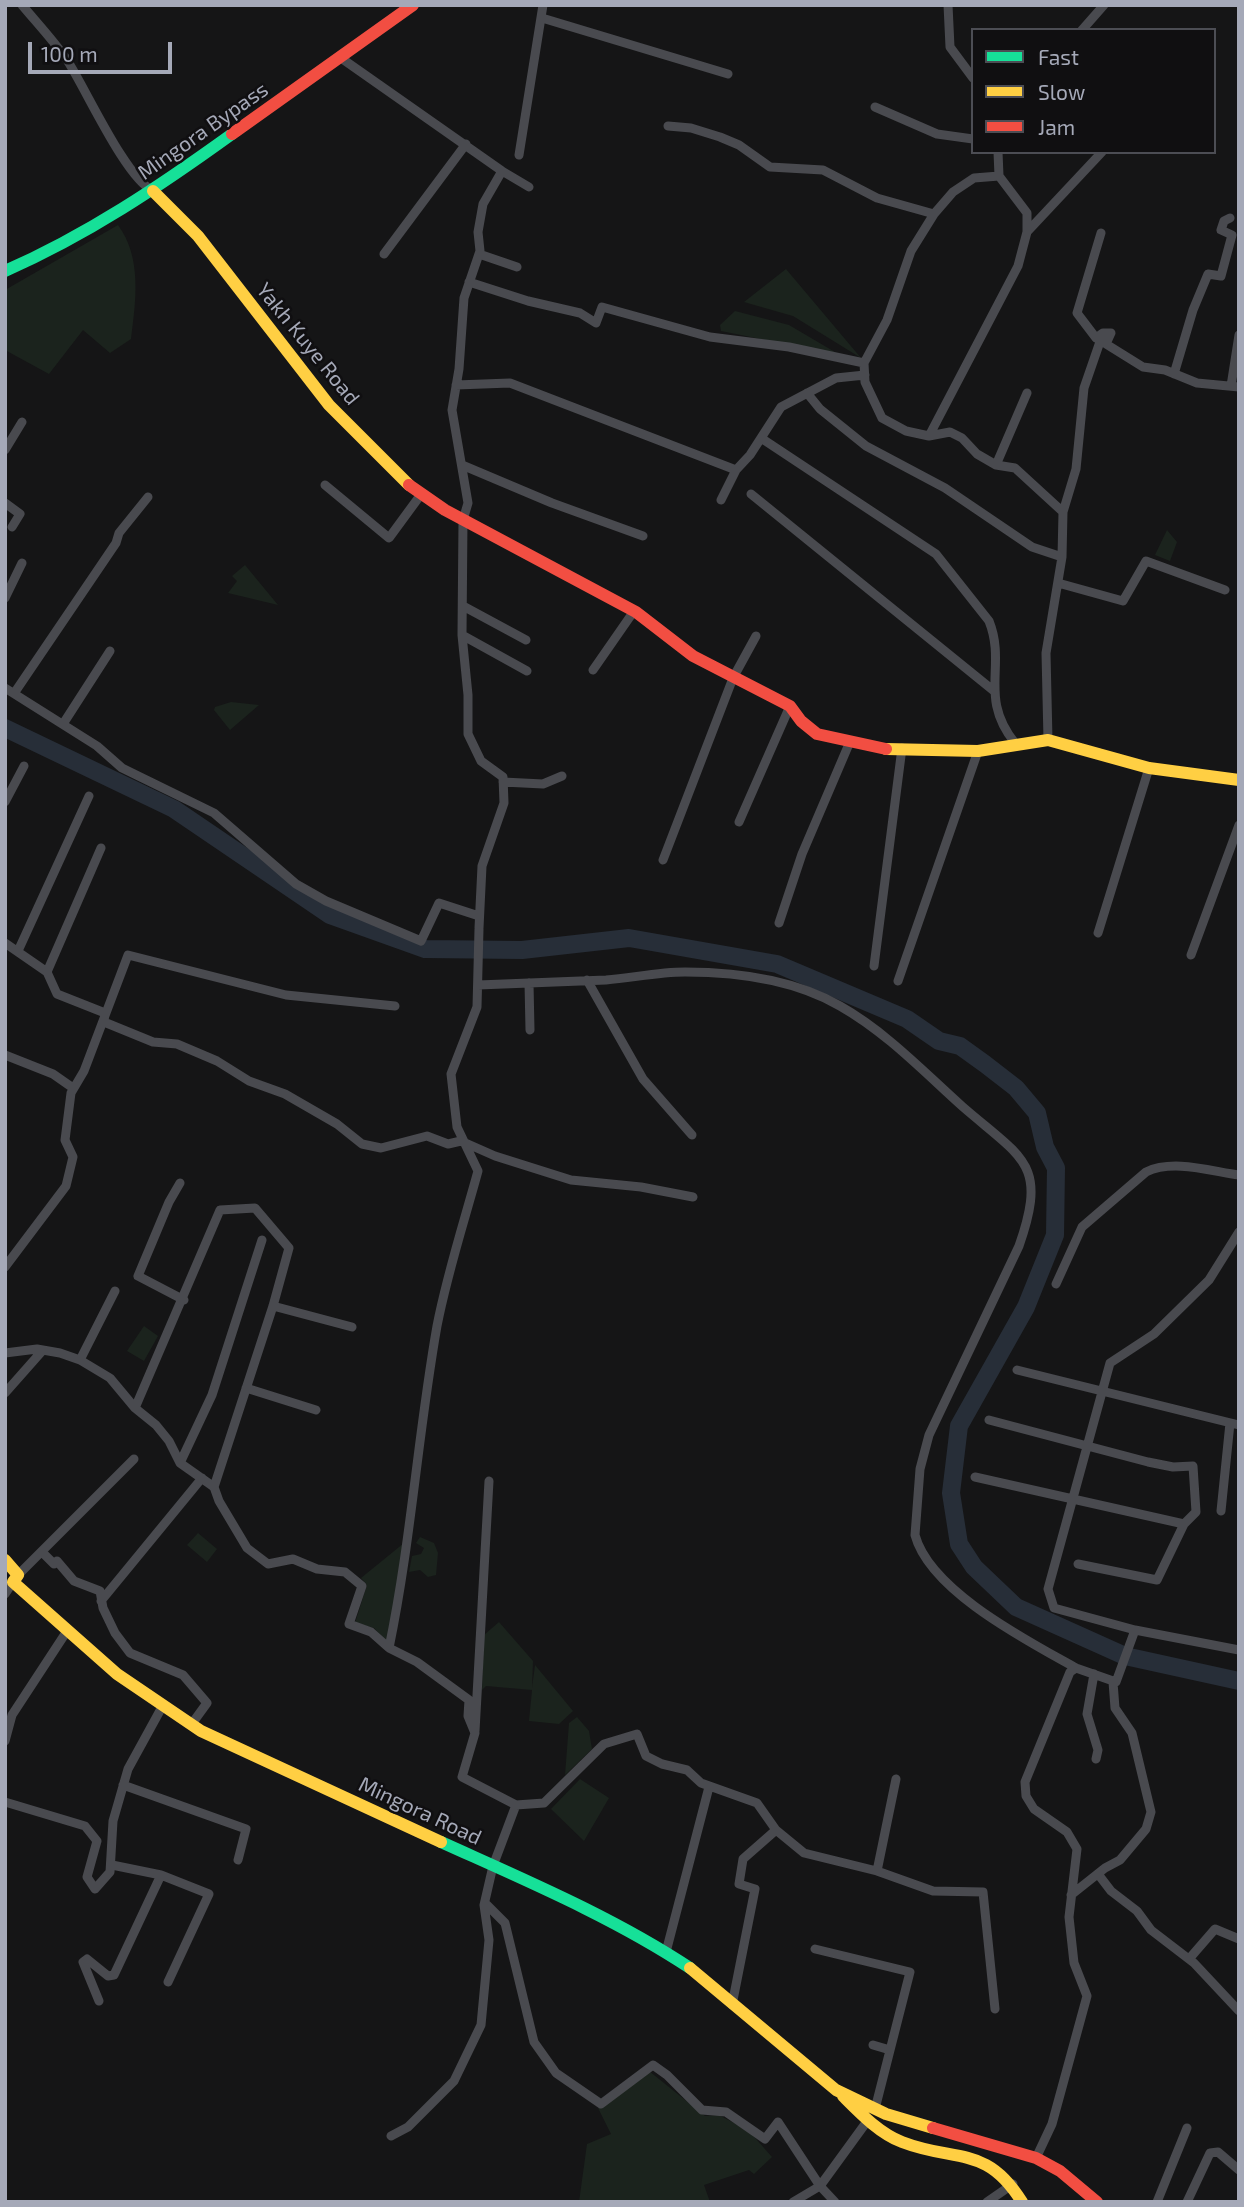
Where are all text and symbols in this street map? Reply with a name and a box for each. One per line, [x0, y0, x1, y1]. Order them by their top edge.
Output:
scale bar [32, 28, 175, 72]
legend [971, 28, 1216, 154]
text: 100 m [41, 41, 98, 66]
text: Fast [1038, 44, 1079, 69]
street label: Mingora Bypass [133, 77, 273, 185]
text: Slow [1038, 79, 1085, 104]
text: Jam [1038, 114, 1075, 139]
street label: Yakh Kuye Road [251, 278, 365, 410]
street label: Mingora Road [355, 1772, 485, 1850]

